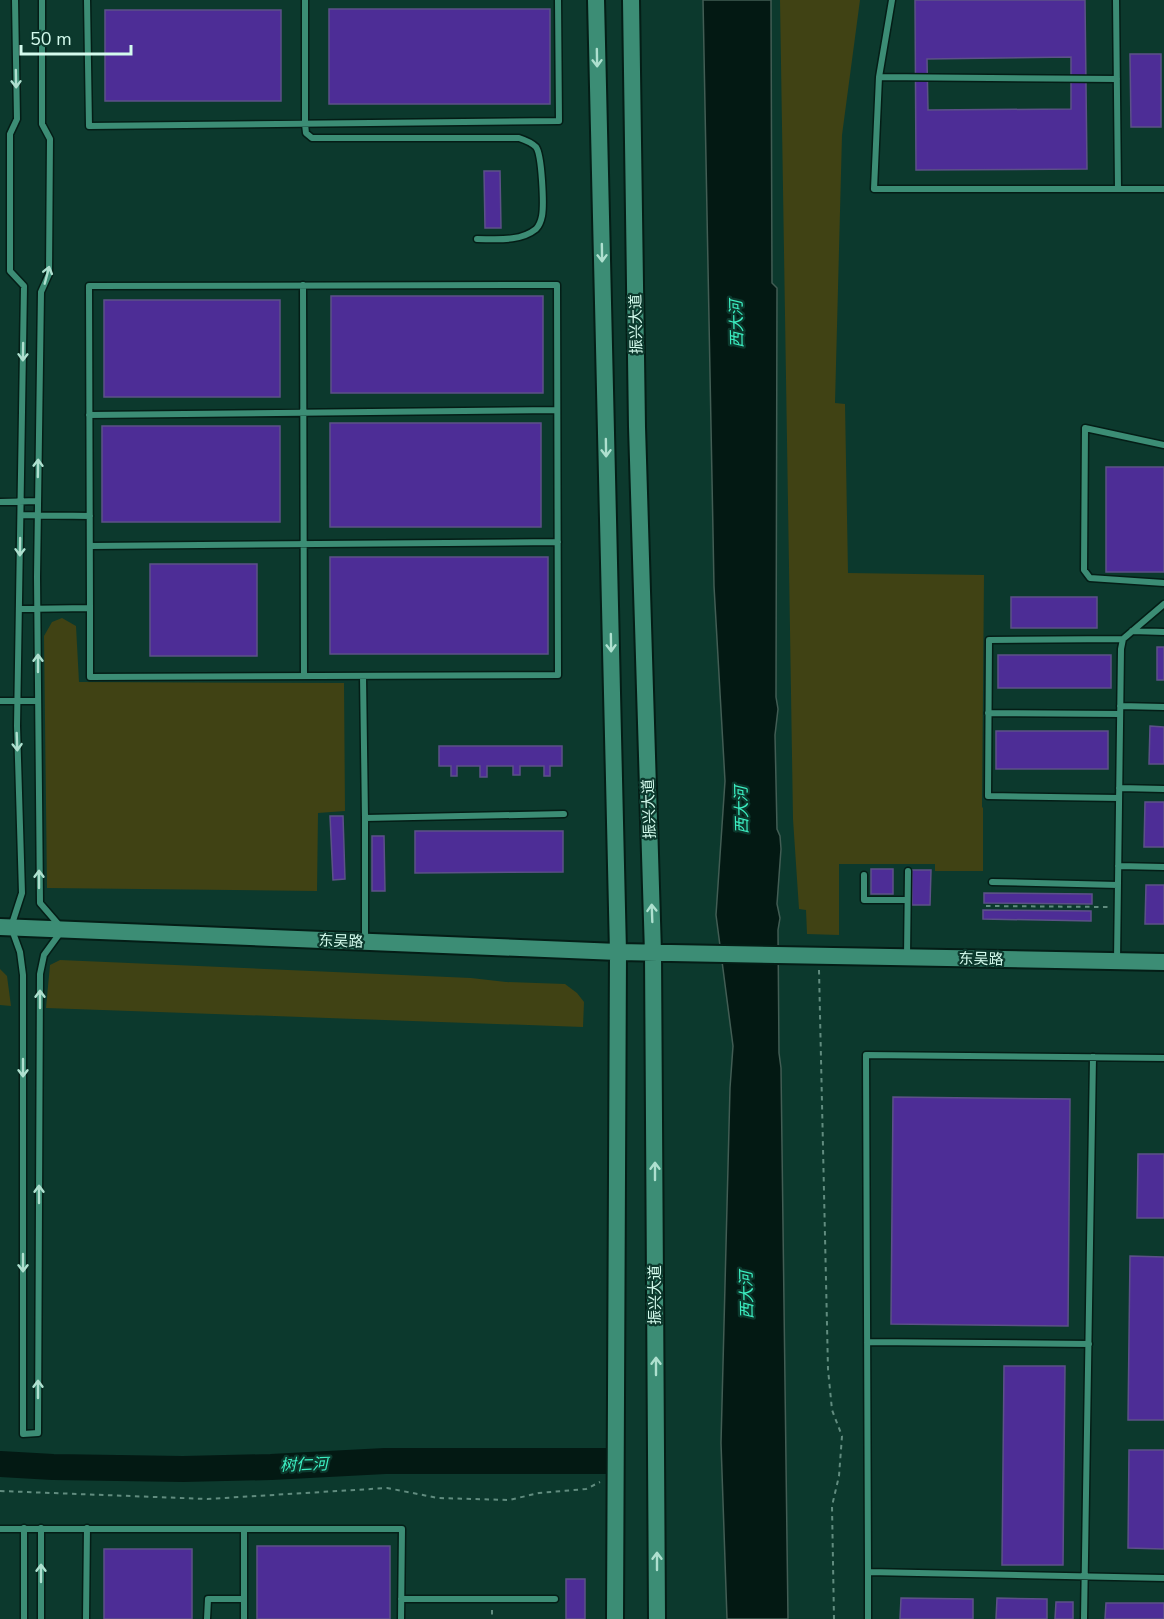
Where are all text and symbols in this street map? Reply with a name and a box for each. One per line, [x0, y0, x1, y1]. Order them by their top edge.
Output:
scale bar [21, 18, 130, 56]
text: 50 m [30, 27, 72, 51]
one-way arrow [592, 48, 603, 68]
one-way arrow [10, 69, 22, 89]
one-way arrow [596, 243, 608, 263]
one-way arrow [41, 266, 53, 285]
street label: 振兴大道 [625, 294, 647, 354]
water label: 西大河 [726, 297, 748, 348]
one-way arrow [17, 341, 29, 361]
one-way arrow [601, 438, 612, 458]
one-way arrow [33, 459, 44, 479]
one-way arrow [15, 536, 26, 556]
one-way arrow [605, 633, 616, 653]
one-way arrow [32, 654, 44, 674]
one-way arrow [12, 731, 23, 751]
street label: 振兴大道 [638, 779, 660, 839]
water label: 西大河 [731, 783, 753, 834]
one-way arrow [33, 870, 45, 890]
one-way arrow [646, 903, 658, 923]
street label: 东吴路 [318, 930, 364, 952]
street label: 东吴路 [958, 949, 1004, 969]
one-way arrow [34, 990, 46, 1010]
one-way arrow [17, 1057, 29, 1077]
one-way arrow [649, 1161, 660, 1181]
one-way arrow [33, 1185, 45, 1205]
one-way arrow [17, 1252, 29, 1272]
street label: 振兴大道 [645, 1265, 665, 1325]
water label: 西大河 [736, 1268, 758, 1319]
one-way arrow [650, 1356, 662, 1376]
one-way arrow [32, 1380, 44, 1400]
water label: 树仁河 [280, 1453, 331, 1477]
one-way arrow [651, 1551, 663, 1571]
one-way arrow [35, 1564, 47, 1584]

